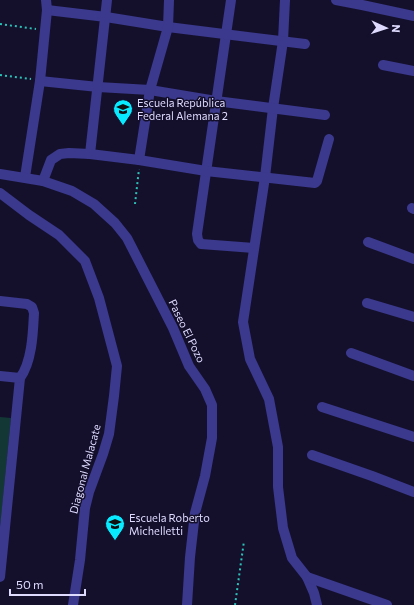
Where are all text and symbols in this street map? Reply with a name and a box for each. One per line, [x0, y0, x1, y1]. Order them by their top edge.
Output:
north arrow [366, 8, 406, 48]
text: N [390, 24, 403, 33]
place label: Escuela República Federal Alemana 2 [137, 96, 228, 122]
school or university icon: Escuela República Federal Alemana 2 [112, 98, 134, 126]
street label: Paseo El Pozo [167, 297, 209, 365]
street label: Diagonal Malacate [66, 422, 103, 515]
place label: Escuela Roberto Michelletti [129, 511, 210, 537]
school or university icon: Escuela Roberto Michelletti [104, 513, 126, 541]
scale bar [10, 571, 85, 597]
text: 50 m [16, 577, 44, 591]

